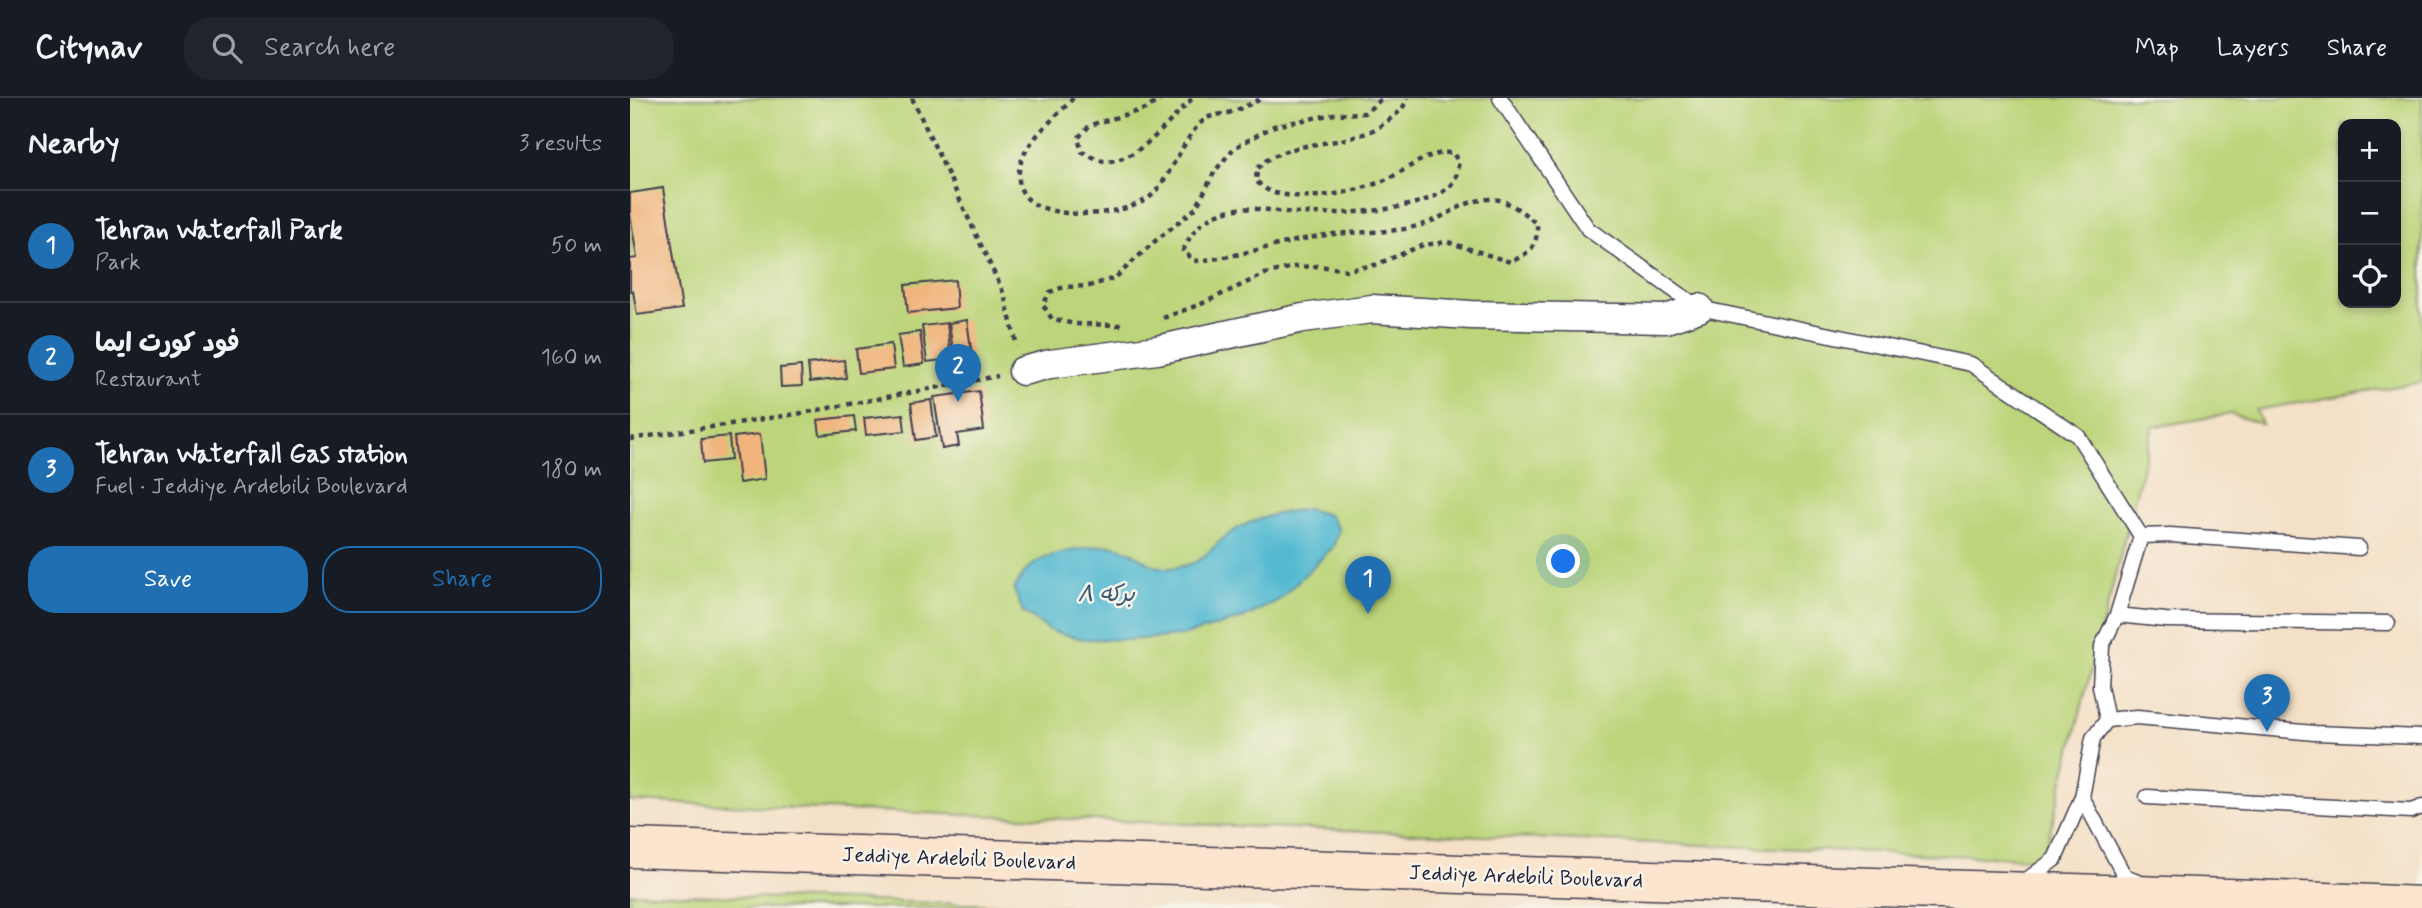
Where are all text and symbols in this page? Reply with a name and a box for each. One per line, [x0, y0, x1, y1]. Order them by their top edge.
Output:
search box [184, 17, 674, 80]
text: Citynav [35, 26, 142, 70]
icon: search [208, 29, 246, 67]
text: Search here [264, 31, 395, 65]
text: Map [2135, 33, 2179, 64]
text: Layers [2217, 33, 2289, 64]
text: Share [2327, 33, 2387, 64]
map controls [2338, 119, 2401, 308]
button: + [2338, 119, 2401, 182]
text: Nearby [28, 124, 119, 163]
text: 3 results [519, 129, 602, 159]
button: − [2338, 182, 2401, 245]
text: Tehran Waterfall Park [95, 214, 343, 248]
text: 1 [46, 231, 56, 261]
text: 50 m [551, 231, 602, 261]
button: locate [2338, 245, 2401, 308]
text: Park [95, 248, 141, 278]
text: فود کورت ایما [95, 327, 240, 361]
text: 2 [45, 343, 57, 373]
text: 160 m [541, 343, 602, 373]
pin: 2 [935, 344, 981, 402]
text: Restaurant [95, 365, 202, 395]
text: Tehran Waterfall Gas station [95, 438, 408, 472]
text: 3 [46, 455, 56, 485]
text: 180 m [541, 455, 602, 485]
text: Fuel · Jeddiye Ardebili Boulevard [95, 472, 408, 502]
your location [1546, 544, 1580, 578]
button: Save [28, 546, 308, 613]
button: Share [322, 546, 602, 613]
pin: 1 [1345, 556, 1391, 614]
water label: برکه ۸ [1077, 580, 1136, 610]
pin: 3 [2244, 674, 2290, 732]
street label: Jeddiye Ardebili Boulevard [842, 841, 1076, 877]
street label: Jeddiye Ardebili Boulevard [1409, 859, 1643, 895]

